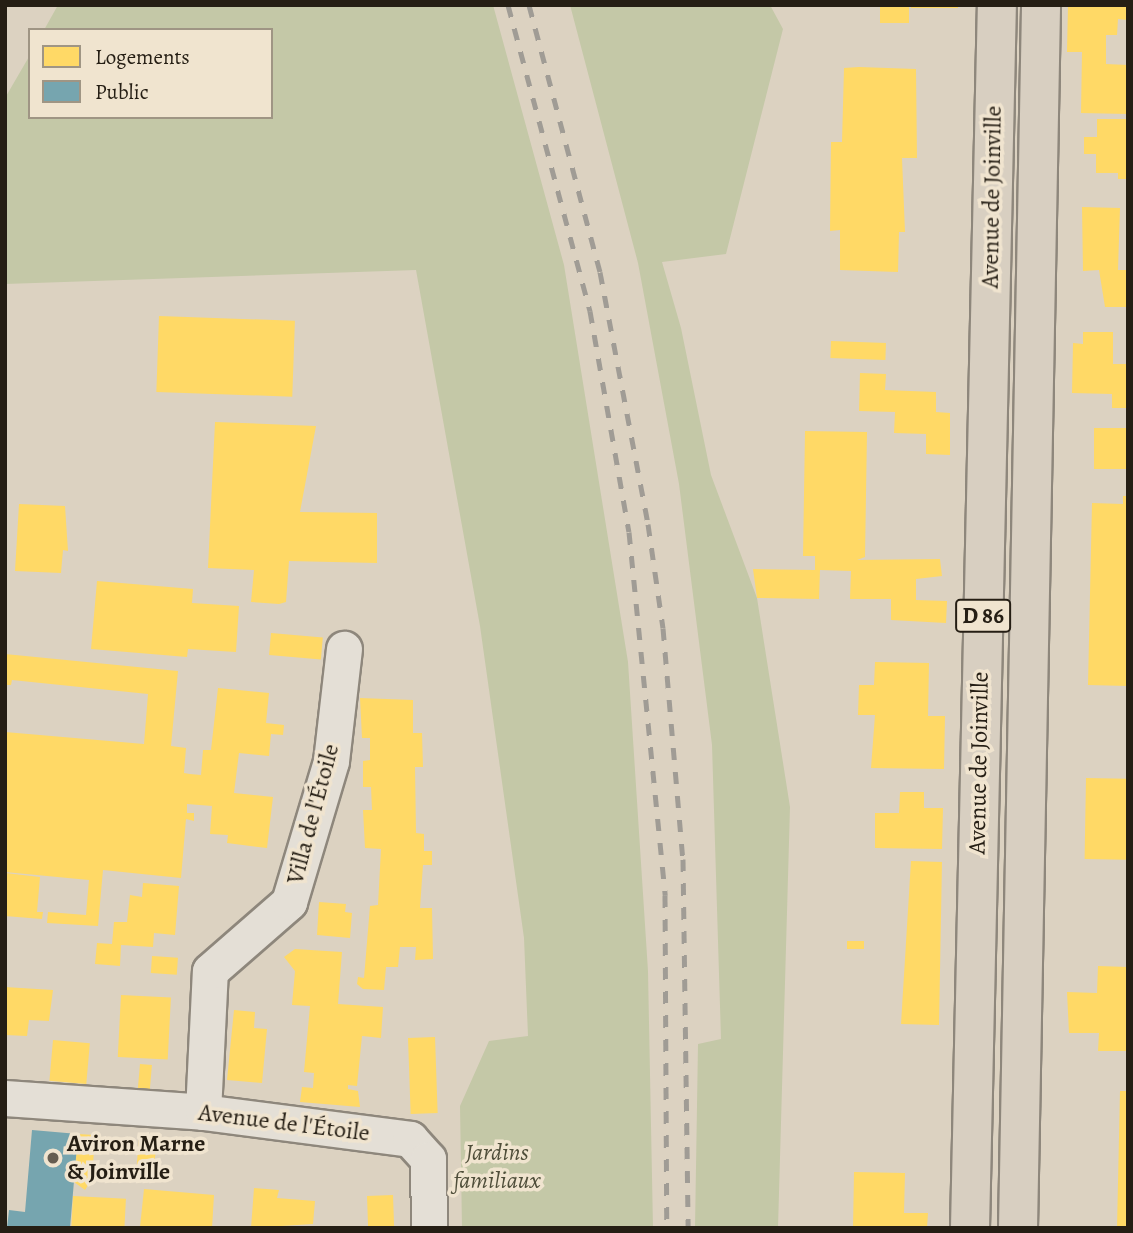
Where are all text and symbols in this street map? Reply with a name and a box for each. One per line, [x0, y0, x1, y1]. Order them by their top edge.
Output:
legend [28, 28, 273, 119]
text: Logements [95, 43, 190, 71]
text: Public [95, 78, 149, 106]
street label: Avenue de Joinville [976, 105, 1008, 289]
road number: D 86 [955, 596, 1011, 636]
street label: Avenue de Joinville [963, 671, 995, 855]
street label: Villa de l'Étoile [280, 741, 346, 887]
street label: Avenue de l'Étoile [197, 1098, 371, 1148]
place label: Aviron Marne & Joinville [67, 1130, 205, 1186]
park label: Jardins familiaux [454, 1139, 540, 1195]
marker: Aviron Marne & Joinville [45, 1150, 61, 1166]

